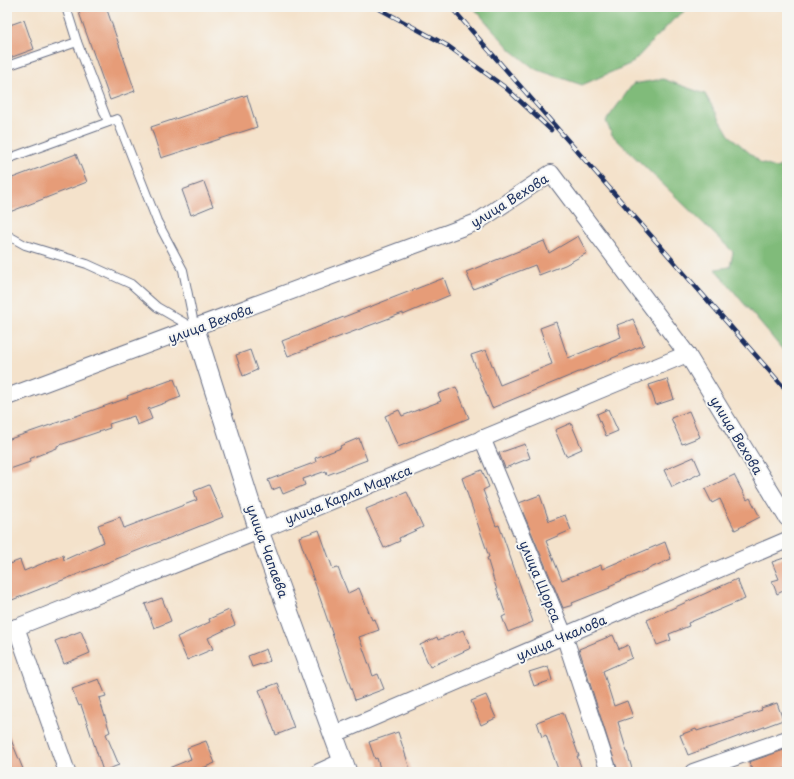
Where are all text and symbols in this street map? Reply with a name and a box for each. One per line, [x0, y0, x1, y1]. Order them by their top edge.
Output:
street label: улица Вехова [466, 168, 552, 231]
street label: улица Вехова [165, 299, 256, 347]
street label: улица Вехова [706, 392, 768, 479]
street label: улица Карла Маркса [282, 459, 415, 528]
street label: улица Чапаева [242, 502, 294, 601]
street label: улица Щорса [515, 537, 567, 626]
street label: улица Чкалова [513, 609, 610, 665]

